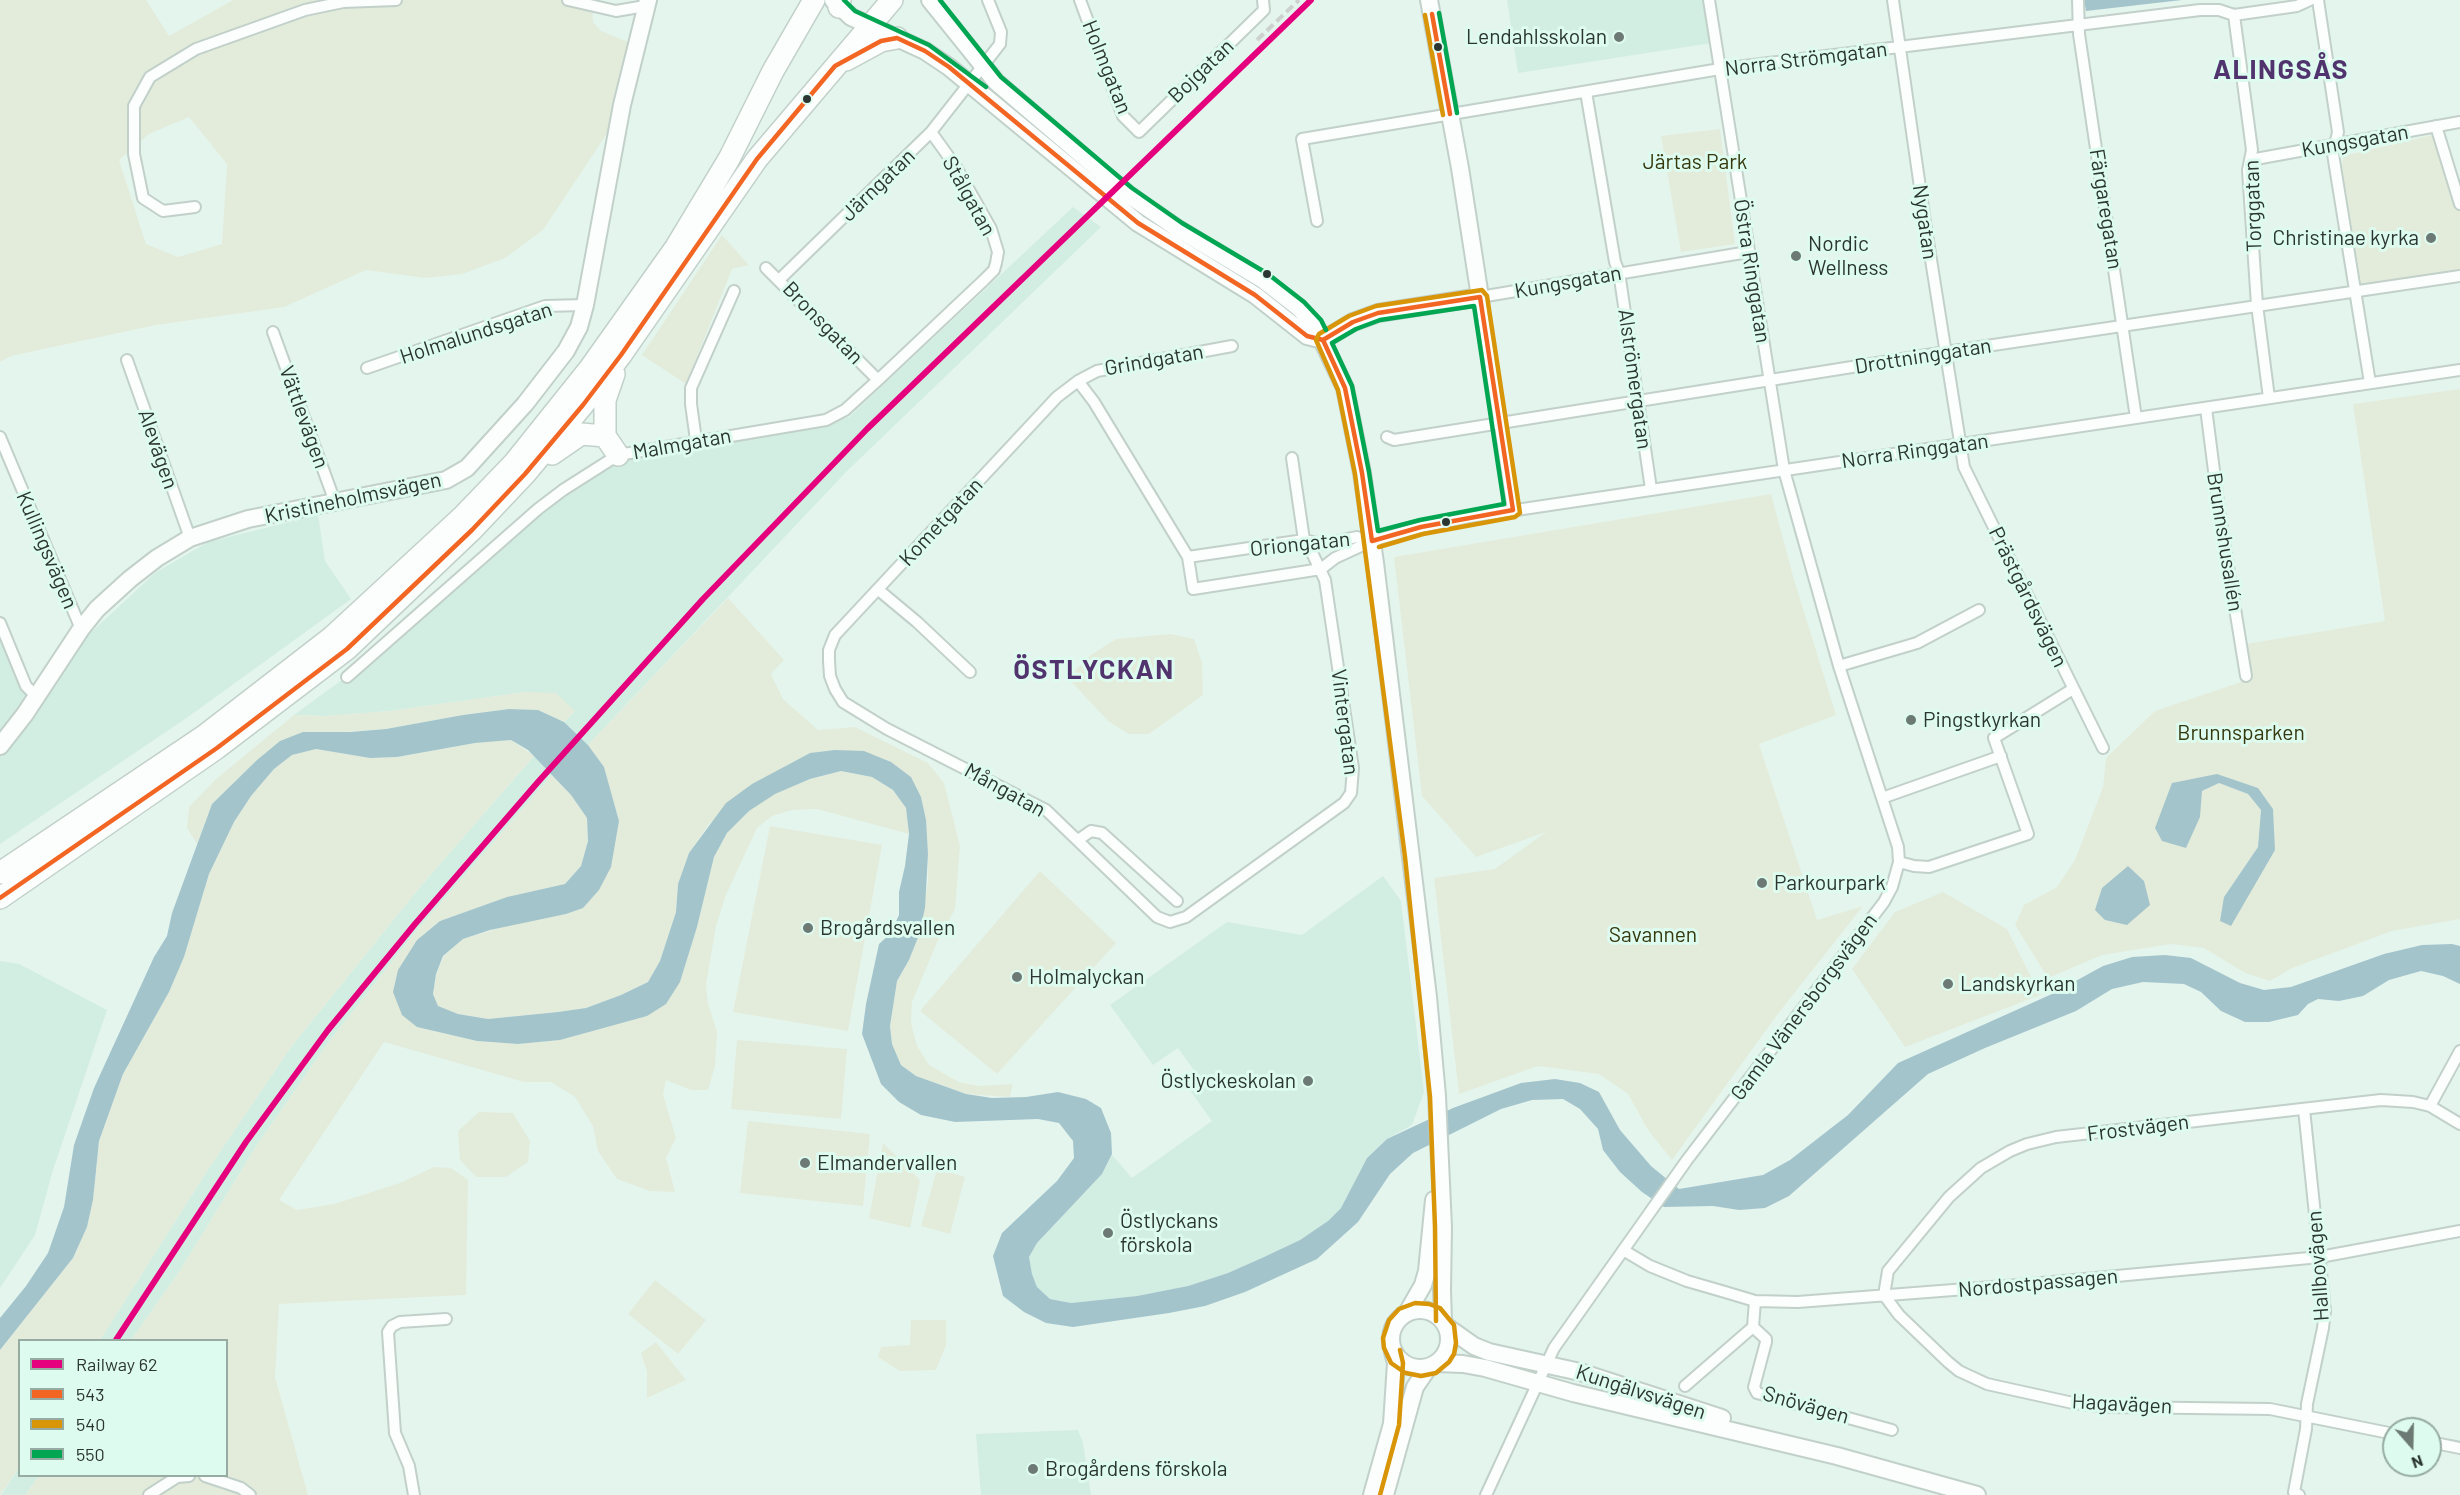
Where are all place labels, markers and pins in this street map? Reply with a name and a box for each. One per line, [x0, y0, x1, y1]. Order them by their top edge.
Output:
place label: Lendahlsskolan [1466, 24, 1607, 50]
marker: Lendahlsskolan [1612, 30, 1626, 44]
unlabelled marker [1432, 41, 1444, 53]
unlabelled marker [801, 93, 813, 105]
place label: Christinae kyrka [2273, 225, 2419, 251]
place label: Nordic Wellness [1808, 231, 1888, 281]
marker: Christinae kyrka [2424, 231, 2438, 245]
marker: Nordic Wellness [1789, 249, 1803, 263]
unlabelled marker [1261, 268, 1273, 280]
unlabelled marker [1440, 516, 1452, 528]
place label: Pingstkyrkan [1923, 707, 2041, 733]
marker: Pingstkyrkan [1904, 713, 1918, 727]
place label: Parkourpark [1774, 870, 1886, 896]
marker: Parkourpark [1755, 876, 1769, 890]
place label: Brogårdsvallen [820, 915, 955, 941]
marker: Brogårdsvallen [801, 921, 815, 935]
place label: Holmalyckan [1029, 964, 1145, 990]
marker: Holmalyckan [1010, 970, 1024, 984]
place label: Landskyrkan [1960, 971, 2076, 997]
marker: Landskyrkan [1941, 977, 1955, 991]
place label: Östlyckeskolan [1160, 1068, 1296, 1094]
marker: Östlyckeskolan [1301, 1074, 1315, 1088]
place label: Elmandervallen [817, 1150, 957, 1176]
marker: Elmandervallen [798, 1156, 812, 1170]
place label: Östlyckans förskola [1120, 1208, 1218, 1258]
marker: Östlyckans förskola [1101, 1226, 1115, 1240]
place label: Brogårdens förskola [1045, 1456, 1227, 1482]
marker: Brogårdens förskola [1026, 1462, 1040, 1476]

